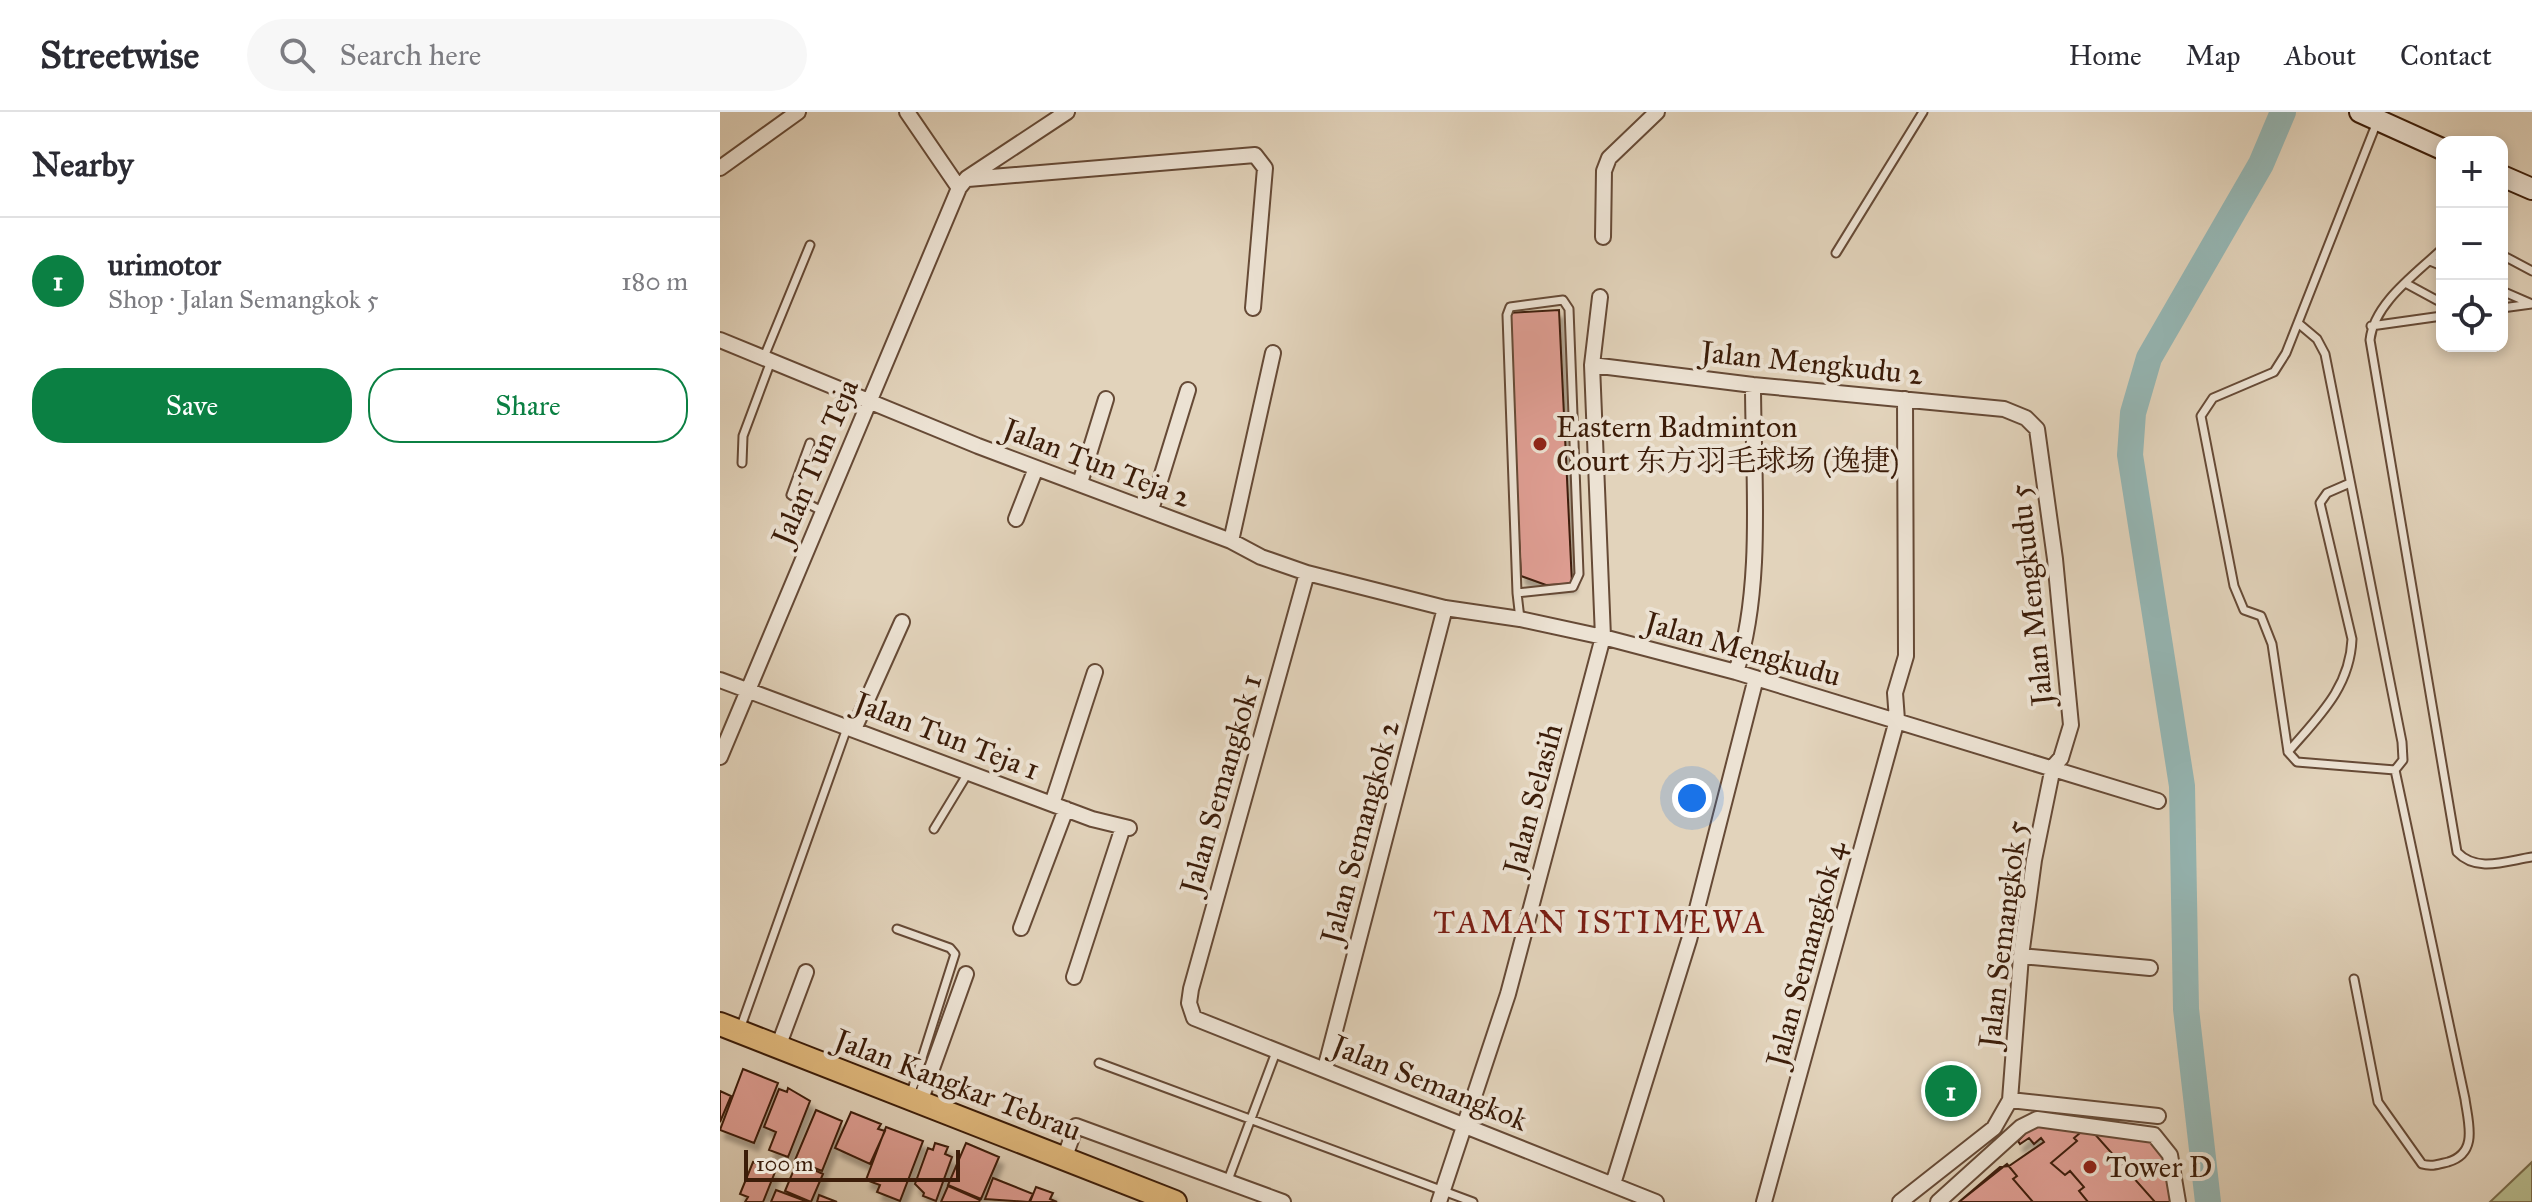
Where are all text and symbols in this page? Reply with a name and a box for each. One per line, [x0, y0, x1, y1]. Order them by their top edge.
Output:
search box [247, 19, 807, 91]
text: Streetwise [40, 32, 199, 78]
icon: search [275, 33, 319, 77]
text: Search here [339, 37, 481, 73]
text: Home [2069, 38, 2142, 73]
text: Map [2186, 38, 2240, 73]
text: About [2284, 38, 2356, 73]
text: Contact [2400, 38, 2492, 73]
map controls [2436, 136, 2508, 352]
button: + [2436, 136, 2508, 208]
text: Nearby [32, 144, 134, 185]
button: − [2436, 208, 2508, 280]
text: urimotor [108, 247, 221, 283]
text: 1 [53, 265, 63, 297]
text: 180 m [621, 265, 688, 297]
button: locate [2436, 280, 2508, 352]
text: Shop · Jalan Semangkok 5 [108, 283, 379, 315]
street label: Jalan Mengkudu 2 [1696, 333, 1925, 393]
button: Save [32, 368, 352, 443]
button: Share [368, 368, 688, 443]
street label: Jalan Tun Teja [763, 373, 866, 553]
place label: Eastern Badminton Court 东方羽毛球场 (逸捷) [1556, 409, 1899, 480]
street label: Jalan Tun Teja 2 [995, 410, 1196, 515]
marker: Eastern Badminton Court 东方羽毛球场 (逸捷) [1531, 435, 1549, 453]
street label: Jalan Mengkudu 5 [2001, 483, 2061, 710]
street label: Jalan Mengkudu [1638, 603, 1845, 694]
street label: Jalan Semangkok 1 [1172, 670, 1270, 901]
street label: Jalan Tun Teja 1 [847, 683, 1045, 788]
street label: Jalan Semangkok 2 [1312, 716, 1407, 950]
street label: Jalan Selasih [1495, 720, 1570, 881]
your location [1672, 778, 1712, 818]
street label: Jalan Semangkok 5 [1971, 818, 2035, 1053]
street label: Jalan Semangkok 4 [1758, 836, 1854, 1073]
district label: TAMAN ISTIMEWA [1433, 903, 1767, 942]
street label: Jalan Kangkar Tebrau [827, 1020, 1086, 1149]
street label: Jalan Semangkok [1324, 1026, 1533, 1139]
pin: 1 [1925, 1061, 1977, 1121]
scale bar [744, 1146, 960, 1182]
place label: Tower D [2106, 1149, 2213, 1185]
text: 100 m [756, 1150, 813, 1177]
marker: Tower D [2081, 1158, 2099, 1176]

